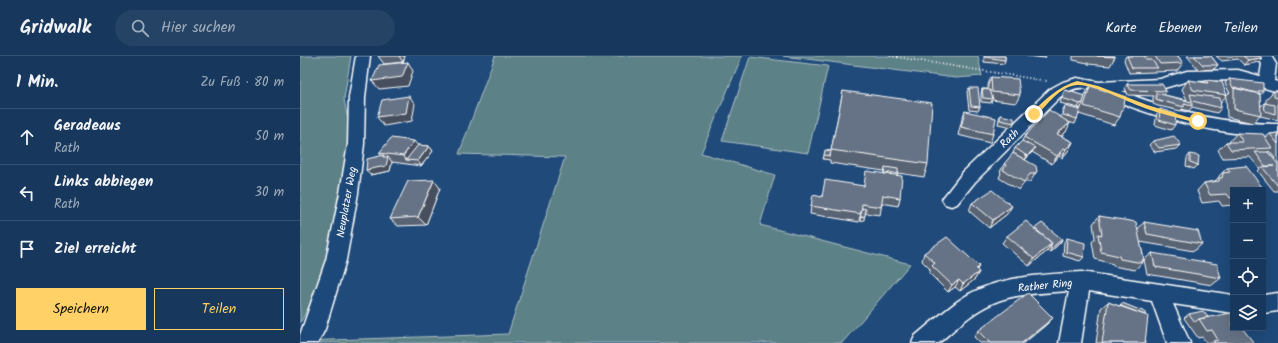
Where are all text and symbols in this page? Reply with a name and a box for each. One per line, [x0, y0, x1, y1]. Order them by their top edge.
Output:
search box [115, 10, 395, 46]
text: Gridwalk [20, 13, 91, 43]
text: Hier suchen [161, 16, 235, 40]
icon: search [129, 17, 151, 39]
text: Karte [1105, 17, 1137, 39]
text: Ebenen [1159, 17, 1202, 39]
text: Teilen [1224, 17, 1258, 39]
text: 1 Min. [16, 69, 58, 96]
text: Zu Fuß · 80 m [200, 72, 284, 93]
route end [1025, 105, 1043, 123]
route start [1189, 112, 1207, 130]
text: Geradeaus [54, 114, 121, 138]
street label: Rath [996, 125, 1024, 153]
icon: ahead [16, 126, 38, 148]
text: 50 m [255, 126, 284, 147]
text: Rath [54, 138, 80, 159]
street label: Neuplatzer Weg [332, 165, 362, 239]
text: Links abbiegen [54, 170, 153, 194]
icon: left [16, 182, 38, 204]
text: 30 m [255, 182, 284, 203]
map controls [1230, 187, 1266, 331]
button: + [1230, 187, 1266, 223]
text: Rath [54, 194, 80, 215]
button: − [1230, 223, 1266, 259]
text: Ziel erreicht [54, 237, 137, 261]
icon: arrive [16, 238, 38, 260]
button: locate [1230, 259, 1266, 295]
street label: Rather Ring [1017, 274, 1073, 298]
button: Speichern [16, 288, 146, 330]
button: Teilen [154, 288, 284, 330]
button: layers [1230, 295, 1266, 331]

